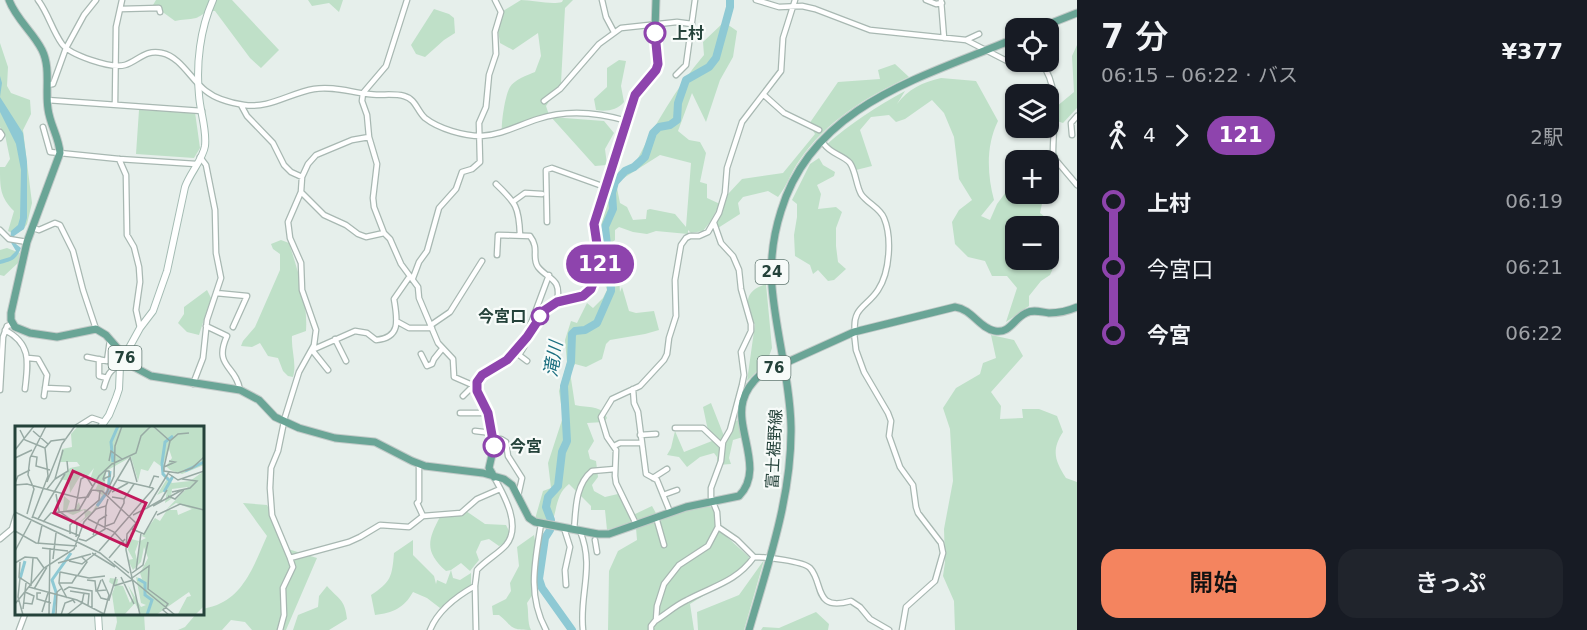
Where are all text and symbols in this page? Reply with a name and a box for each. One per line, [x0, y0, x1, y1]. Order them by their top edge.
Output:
text: 7 分 [1101, 17, 1168, 56]
map controls [1005, 18, 1059, 270]
button: locate [1005, 18, 1059, 72]
marker: 上村 [644, 22, 666, 44]
place label: 上村 [672, 24, 704, 43]
text: ¥377 [1502, 39, 1563, 64]
text: 06:15 – 06:22 · バス [1101, 63, 1298, 87]
button: layers [1005, 84, 1059, 138]
icon: walk [1101, 119, 1134, 152]
icon: forward [1165, 119, 1198, 152]
text: 4 [1143, 123, 1156, 147]
text: 121 [1219, 123, 1263, 147]
text: 2駅 [1530, 125, 1563, 149]
button: + [1005, 150, 1059, 204]
text: 06:19 [1505, 189, 1563, 213]
text: 上村 [1147, 191, 1191, 216]
button: − [1005, 216, 1059, 270]
line badge: 121 [566, 244, 634, 284]
text: 121 [578, 252, 622, 276]
text: 06:21 [1505, 255, 1563, 279]
text: 今宮口 [1147, 257, 1213, 282]
road number: 24 [756, 260, 788, 284]
place label: 今宮口 [478, 307, 526, 326]
marker: 今宮口 [531, 307, 549, 325]
text: 06:22 [1505, 321, 1563, 345]
text: 今宮 [1147, 323, 1191, 348]
water label: 滝川 [540, 338, 566, 378]
road number: 76 [108, 346, 142, 370]
road number: 76 [758, 356, 790, 380]
street label: 富士裾野線 [762, 409, 786, 489]
inset map [15, 426, 204, 615]
marker: 今宮 [483, 435, 505, 457]
place label: 今宮 [510, 437, 542, 456]
button: 開始 [1101, 549, 1326, 618]
button: きっぷ [1338, 549, 1563, 618]

